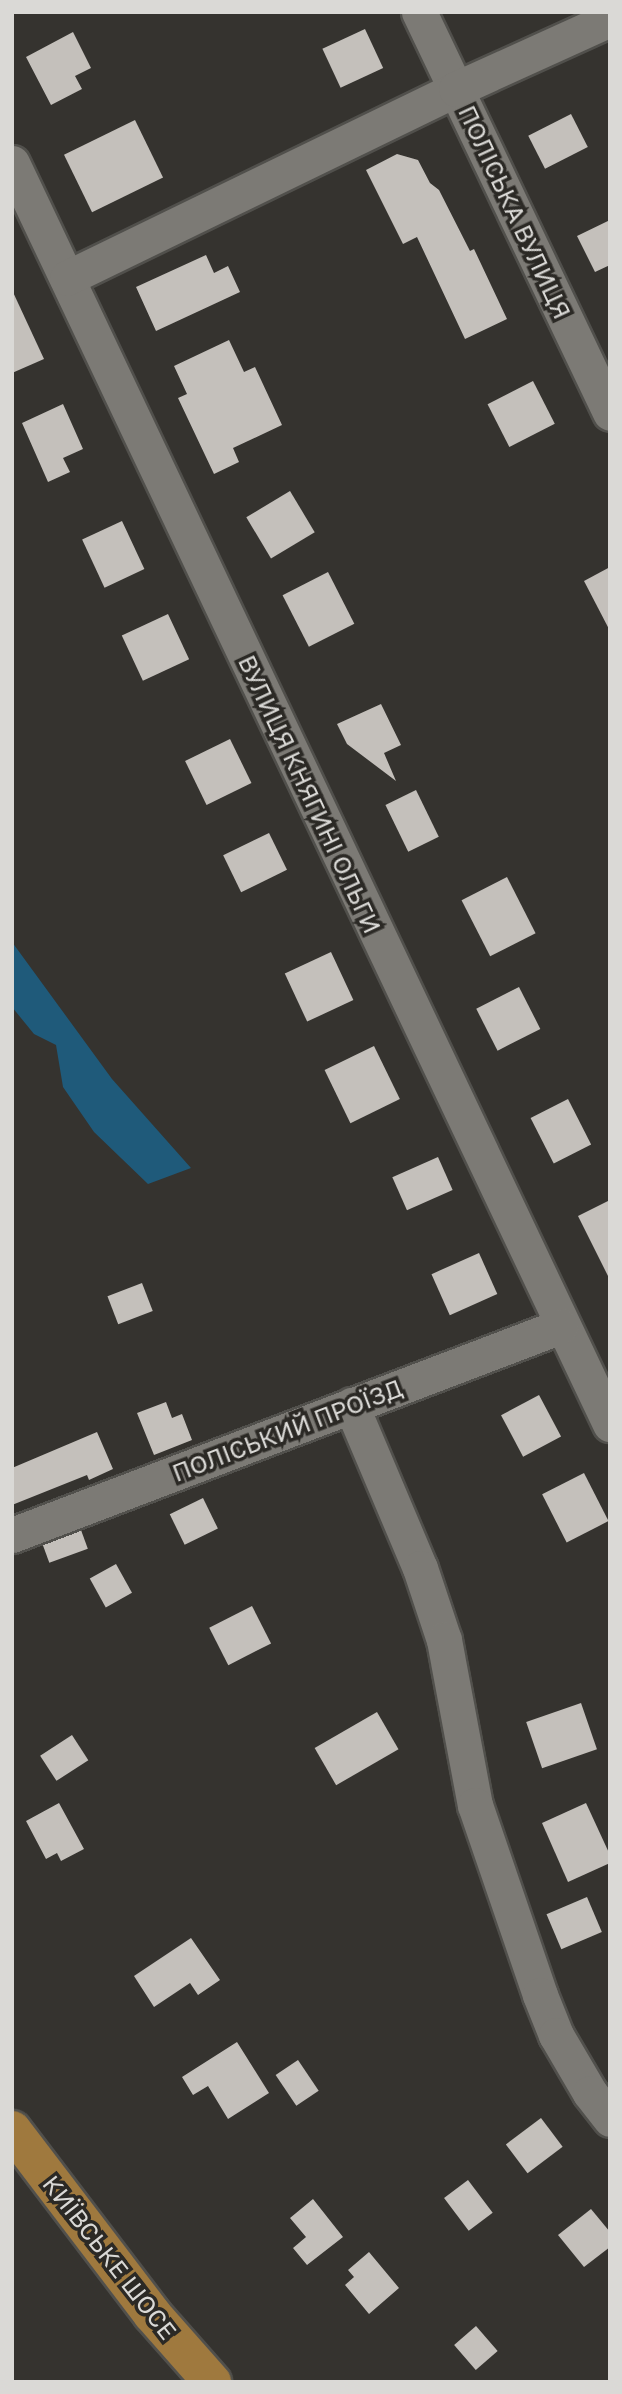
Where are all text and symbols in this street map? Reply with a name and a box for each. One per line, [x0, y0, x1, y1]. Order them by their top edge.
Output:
street label: ПОЛІСЬКА ВУЛИЦЯ [453, 101, 577, 323]
street label: ВУЛИЦЯ КНЯГИНІ ОЛЬГИ [233, 650, 387, 938]
street label: ПОЛІСЬКИЙ ПРОЇЗД [168, 1373, 406, 1487]
street label: КИЇВСЬКЕ ШОСЕ [37, 2169, 183, 2345]

